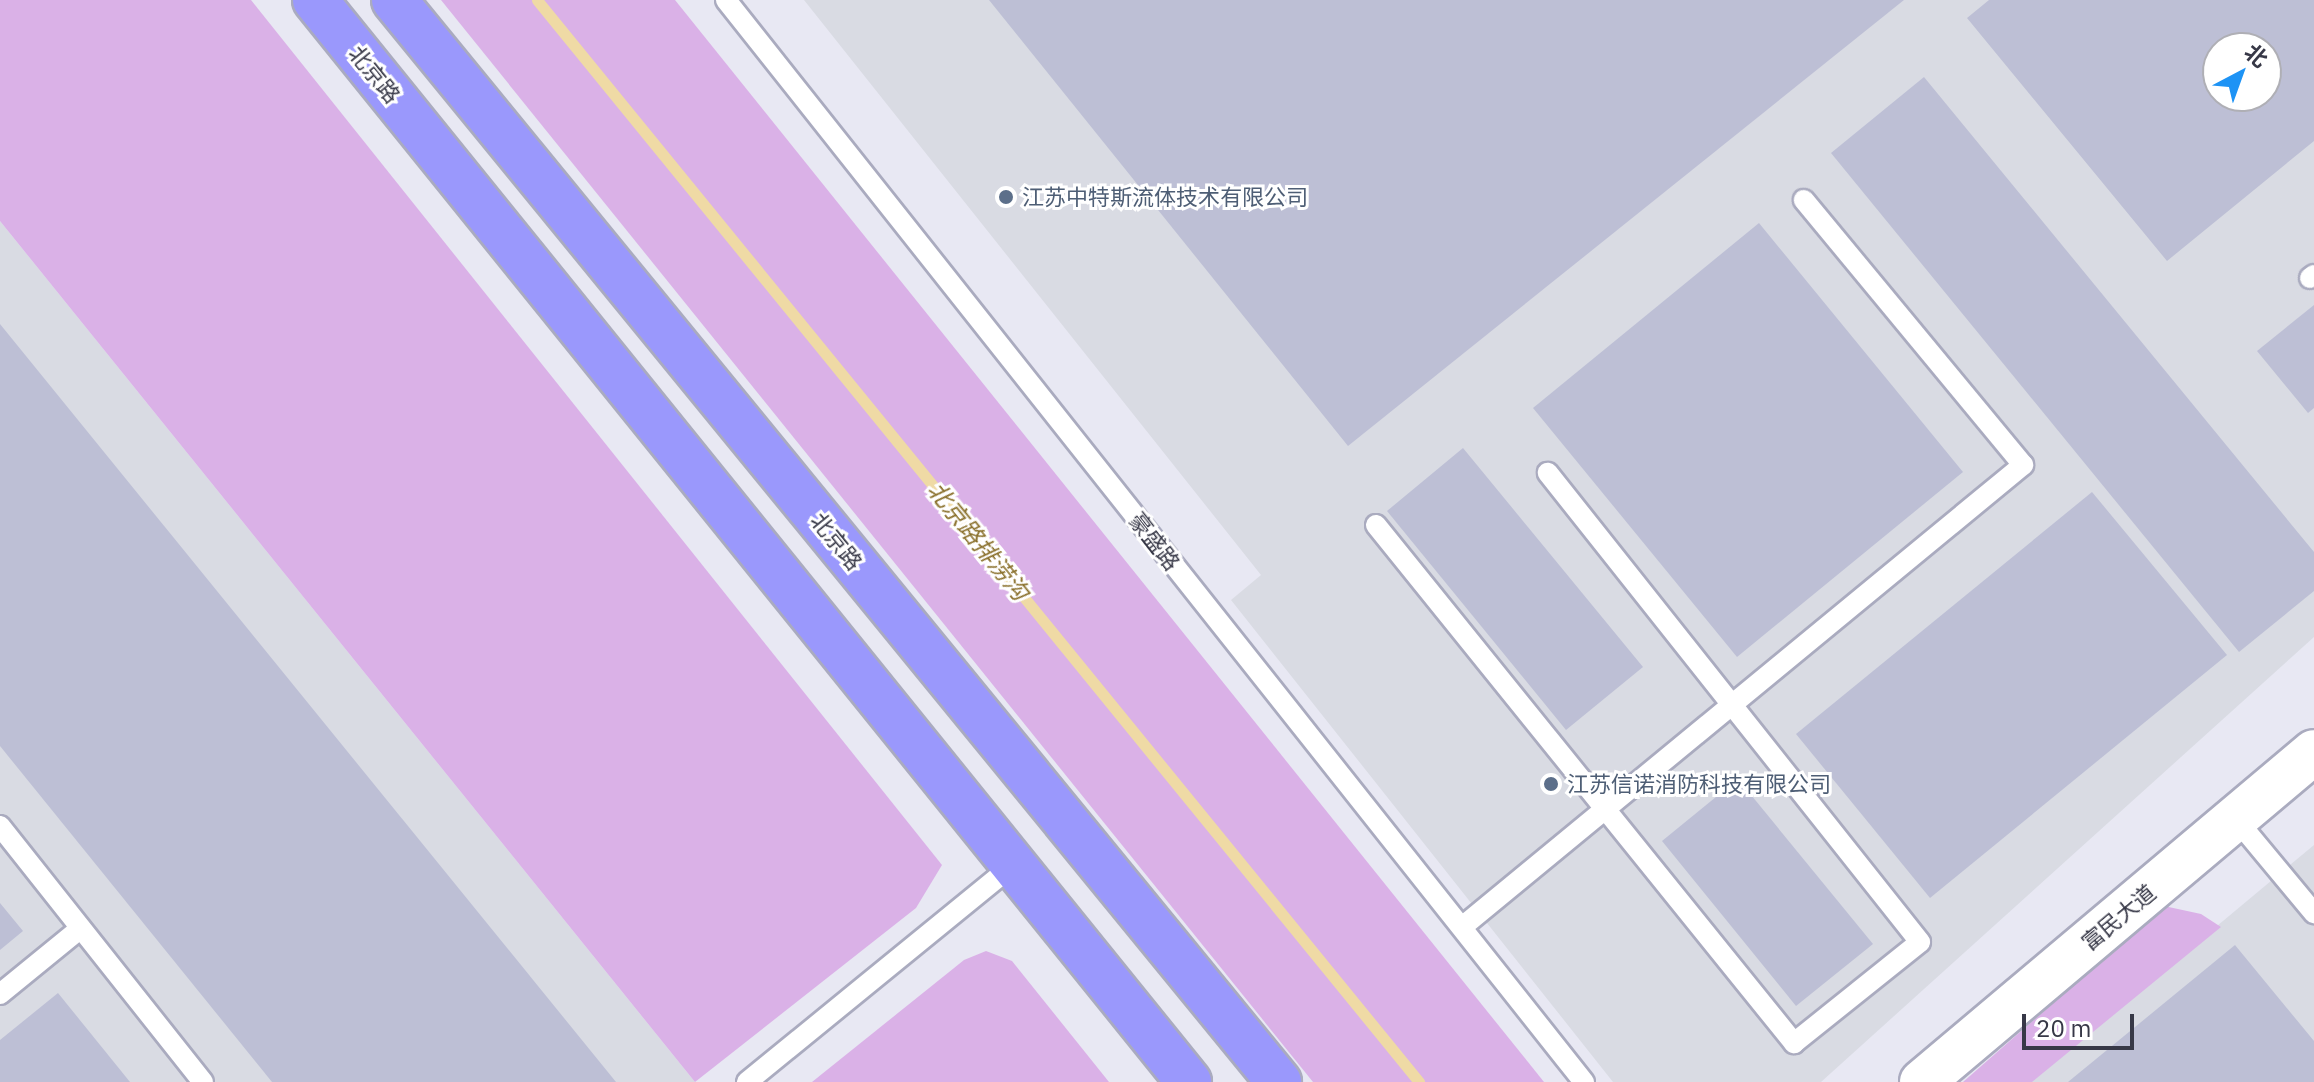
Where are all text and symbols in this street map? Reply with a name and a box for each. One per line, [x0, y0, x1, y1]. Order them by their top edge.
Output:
north arrow [2202, 32, 2282, 112]
text: 北 [2239, 37, 2275, 73]
street label: 北京路 [344, 40, 406, 108]
place label: 江苏中特斯流体技术有限公司 [1022, 184, 1308, 210]
marker: 江苏中特斯流体技术有限公司 [997, 188, 1015, 206]
water label: 北京路排涝沟 [921, 476, 1035, 606]
street label: 北京路 [806, 507, 868, 575]
street label: 豪盛路 [1124, 507, 1186, 575]
place label: 江苏信诺消防科技有限公司 [1567, 771, 1831, 797]
marker: 江苏信诺消防科技有限公司 [1542, 775, 1560, 793]
street label: 富民大道 [2076, 879, 2160, 955]
scale bar [2026, 998, 2138, 1048]
text: 20 m [2036, 1012, 2091, 1044]

